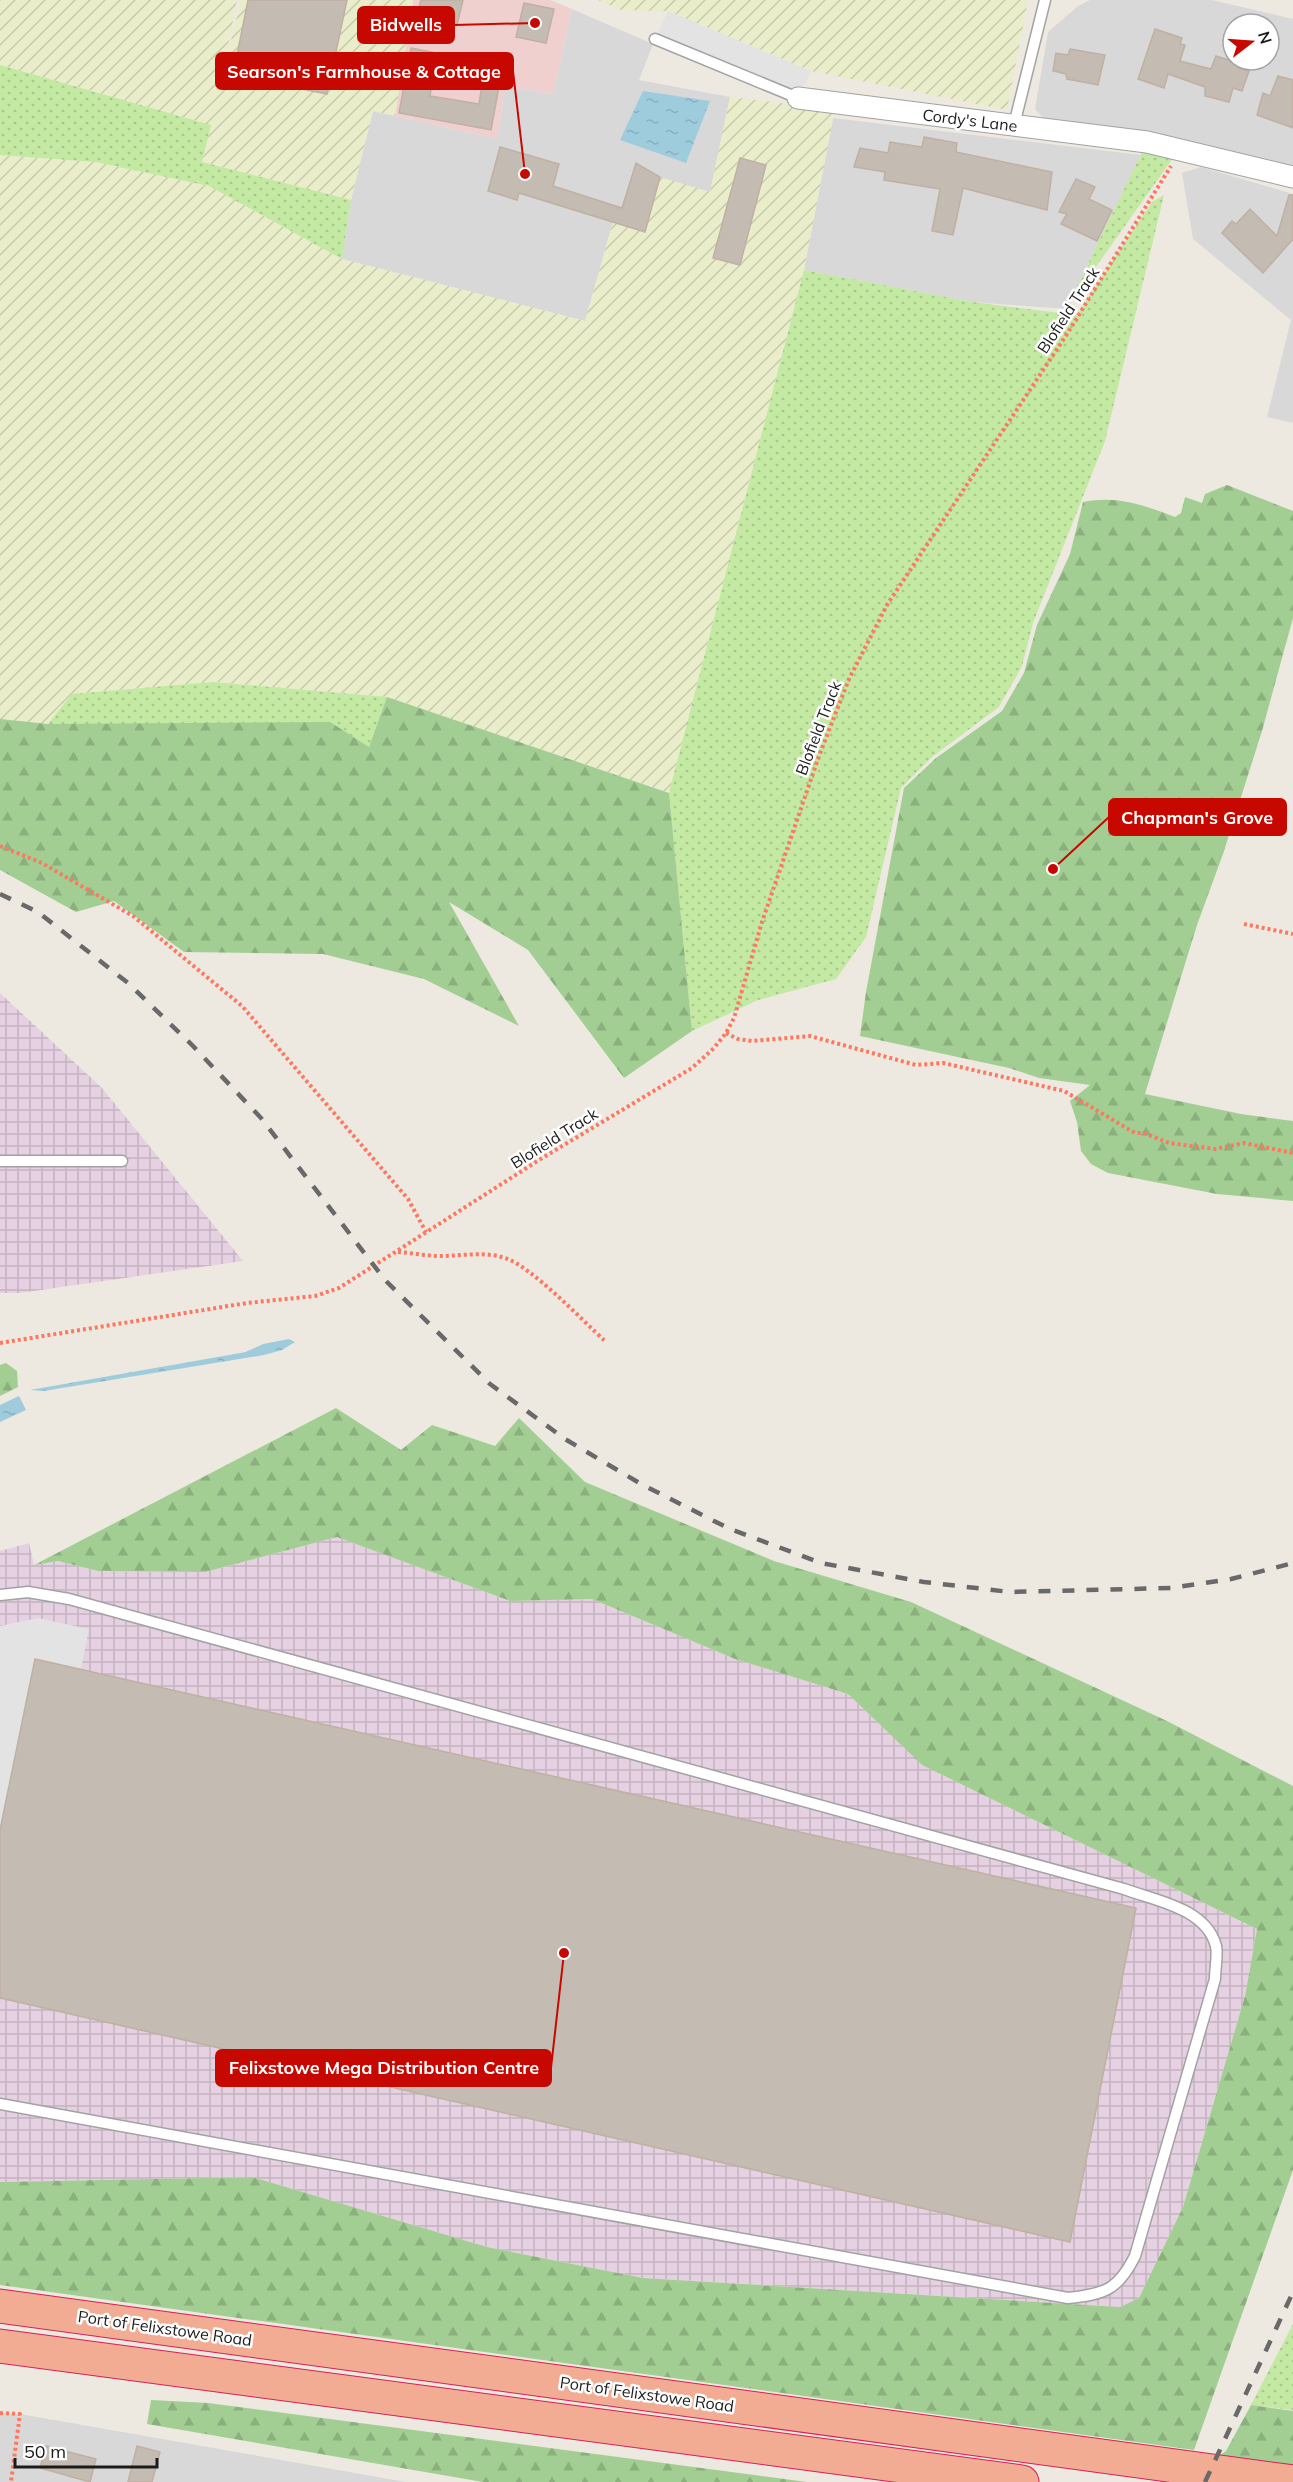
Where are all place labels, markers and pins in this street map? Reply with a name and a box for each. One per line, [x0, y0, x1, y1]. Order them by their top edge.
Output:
callout: Bidwells [358, 7, 454, 43]
callout: Searson's Farmhouse & Cottage [216, 53, 513, 89]
callout: Chapman's Grove [1109, 799, 1286, 835]
callout: Felixstowe Mega Distribution Centre [216, 2050, 551, 2086]

